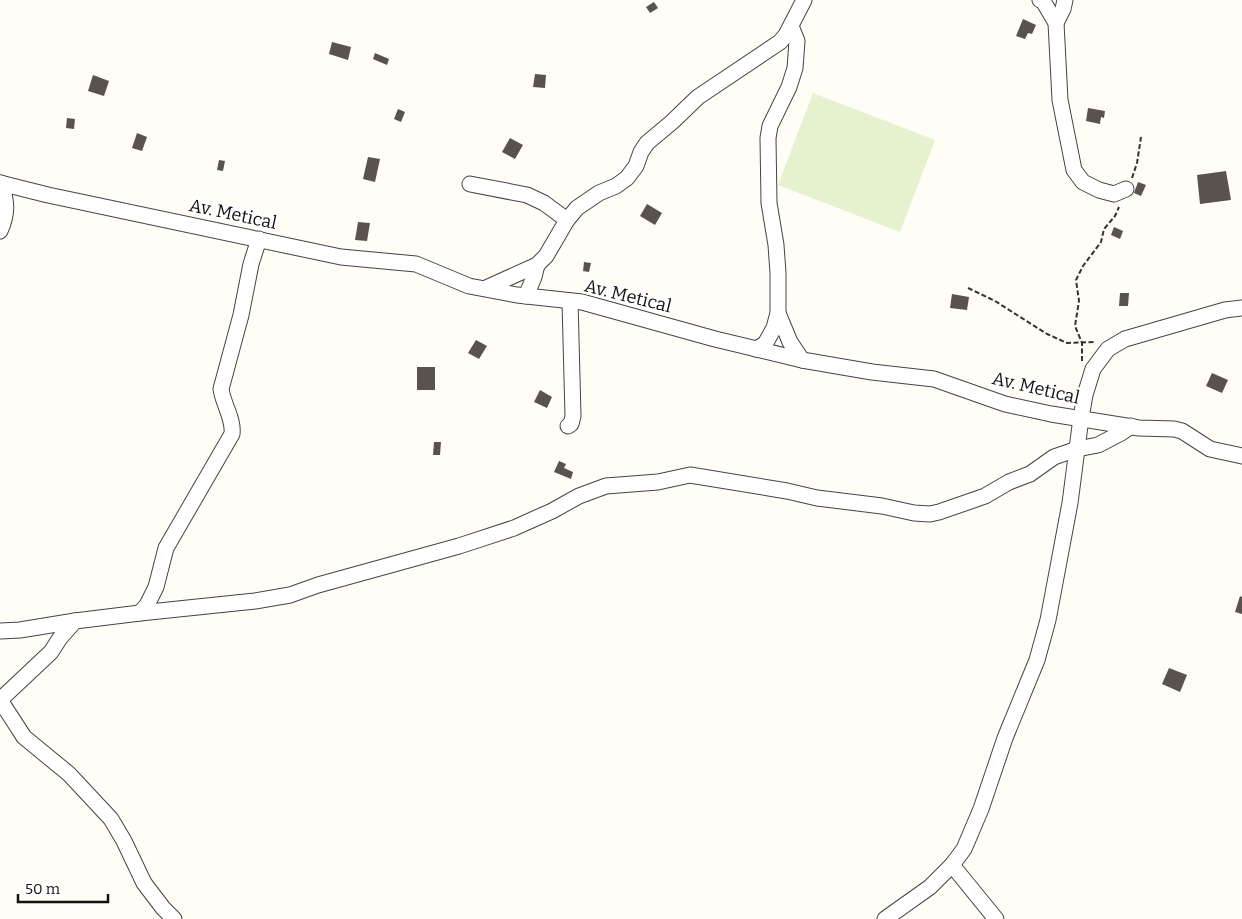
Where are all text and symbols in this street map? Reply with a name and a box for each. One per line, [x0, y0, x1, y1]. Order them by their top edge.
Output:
street label: Av. Metical [187, 194, 279, 234]
street label: Av. Metical [582, 275, 674, 317]
street label: Av. Metical [990, 367, 1082, 409]
scale bar [18, 872, 108, 904]
text: 50 m [25, 880, 61, 898]

